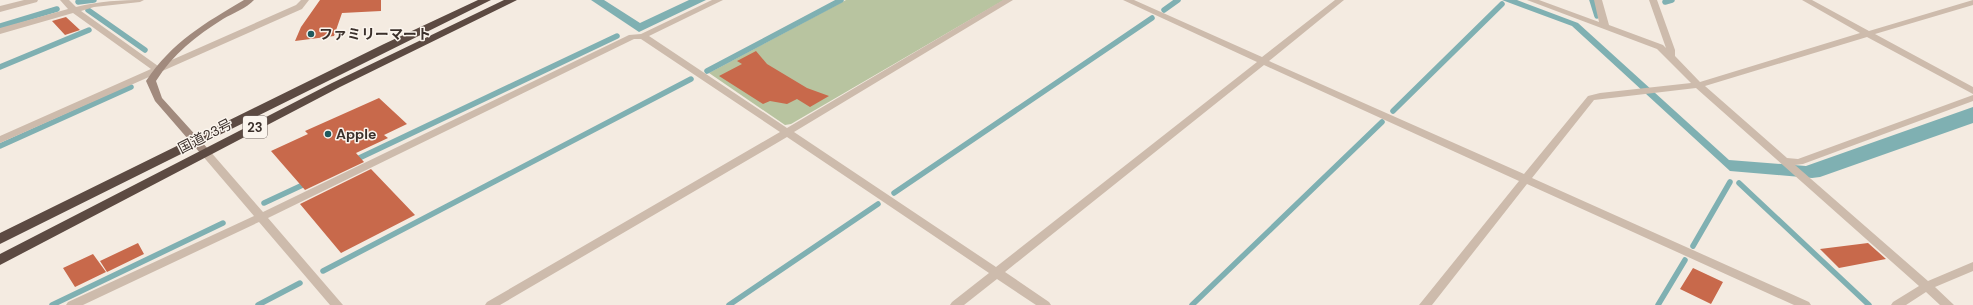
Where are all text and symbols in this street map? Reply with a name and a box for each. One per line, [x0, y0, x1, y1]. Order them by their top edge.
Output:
place label: ファミリーマート [319, 25, 431, 43]
marker: ファミリーマート [306, 29, 316, 39]
street label: 国道23号 [175, 115, 235, 157]
road number: 23 [243, 116, 267, 138]
place label: Apple [336, 125, 376, 143]
marker: Apple [323, 129, 333, 139]

